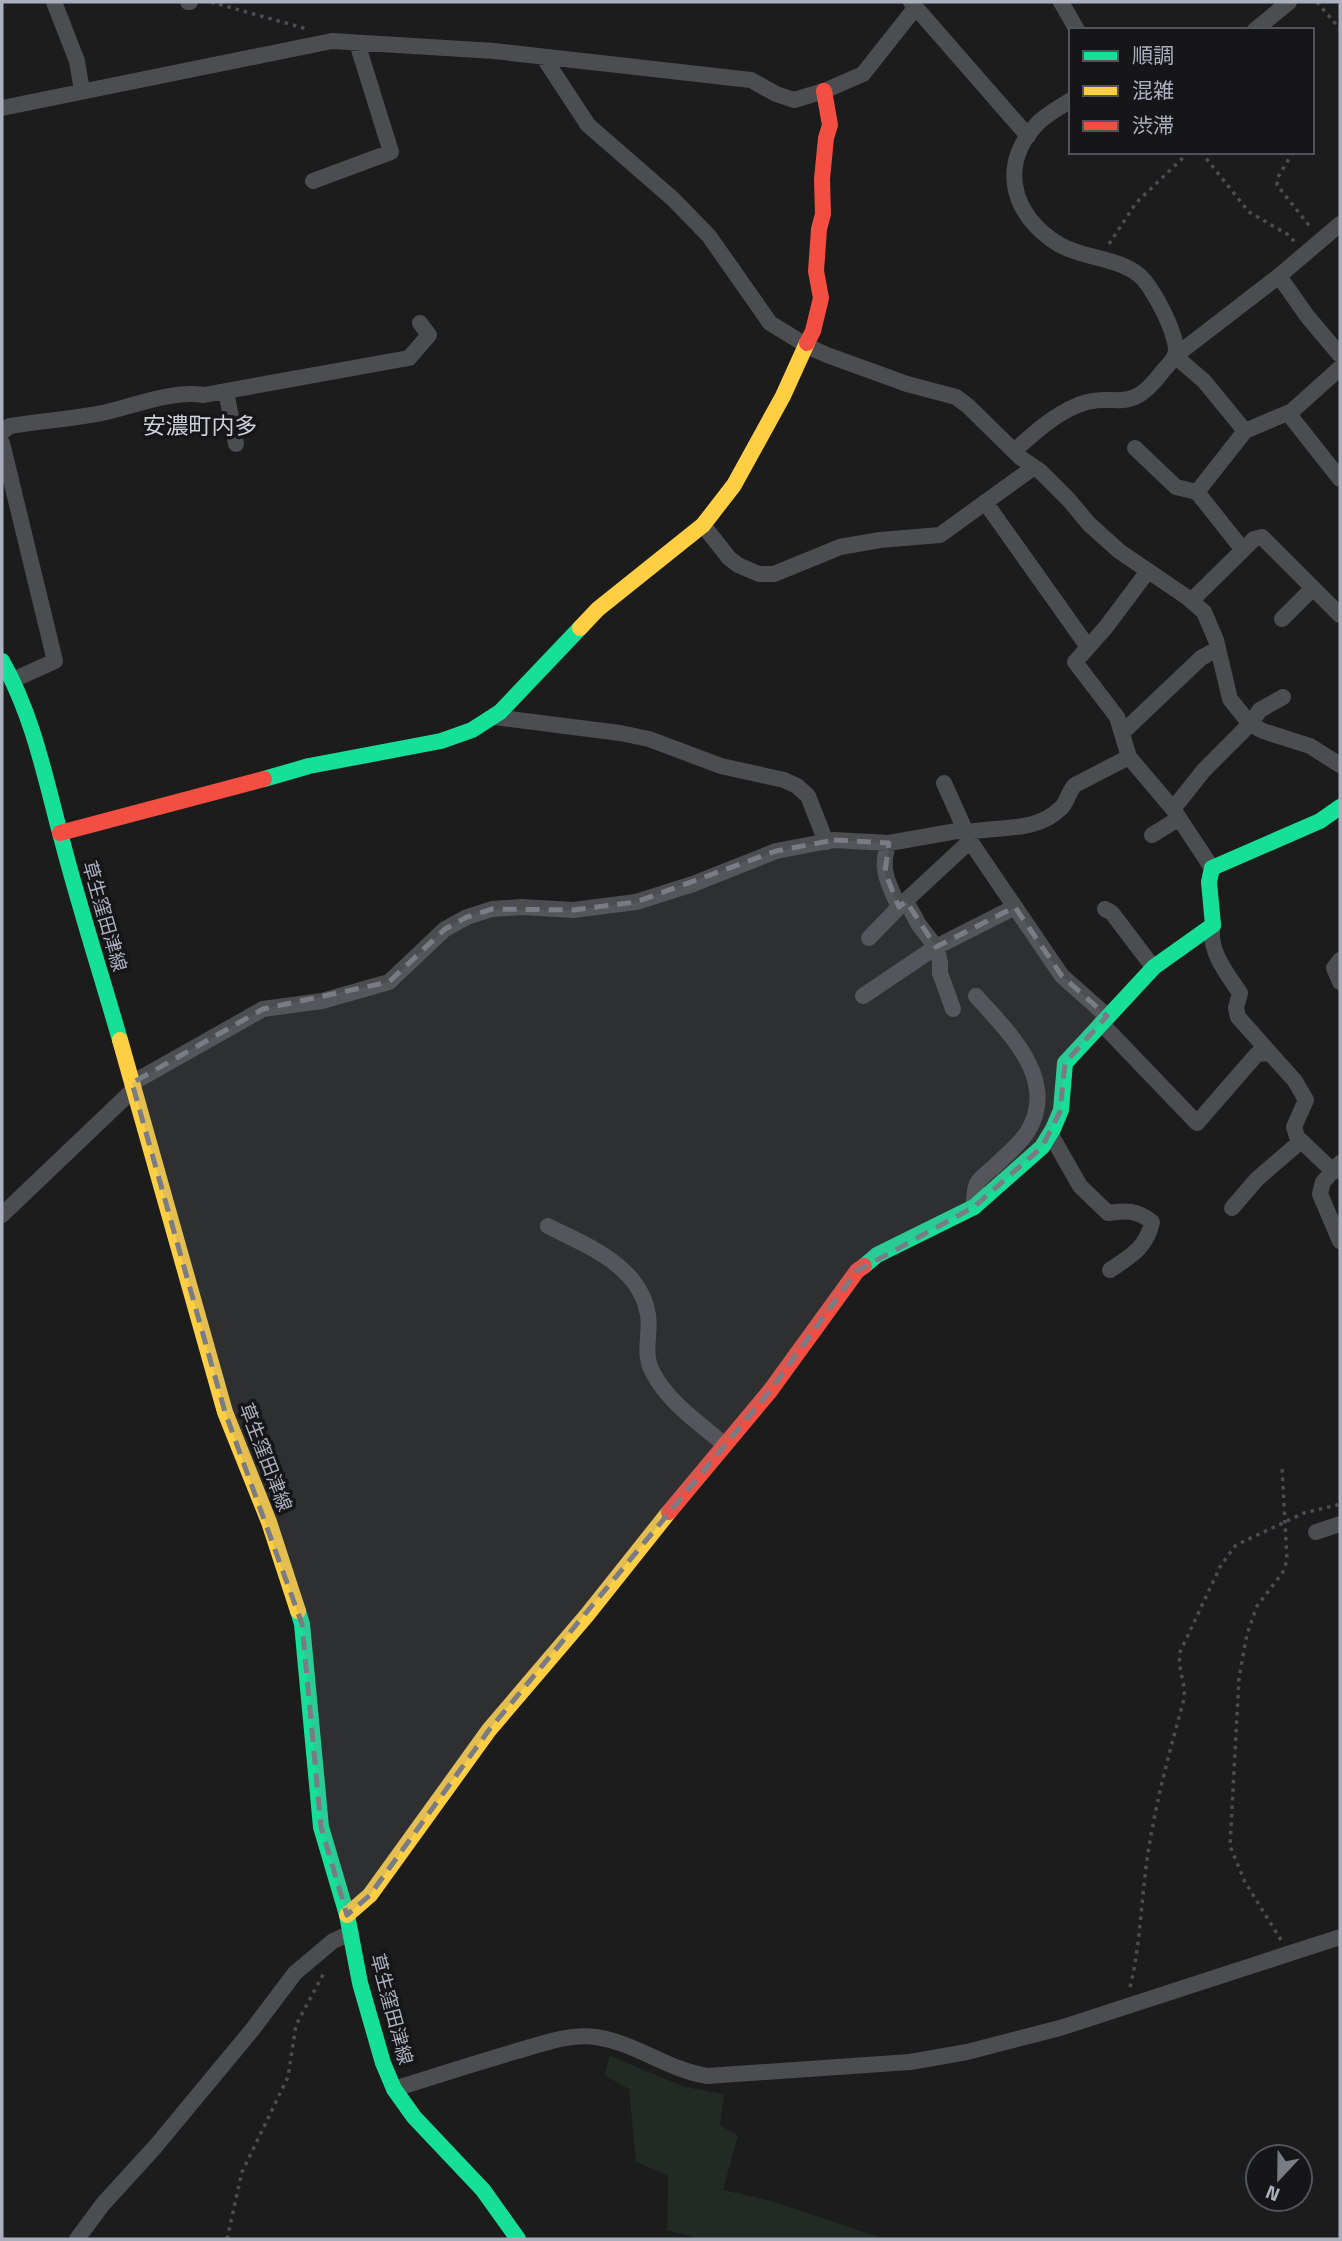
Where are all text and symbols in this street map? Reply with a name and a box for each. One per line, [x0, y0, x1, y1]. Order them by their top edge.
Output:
legend [1069, 28, 1314, 154]
text: 順調 [1132, 39, 1174, 71]
text: 混雑 [1132, 74, 1174, 106]
text: 渋滞 [1132, 109, 1174, 141]
district label: 安濃町内多 [143, 408, 258, 443]
street label: 草生窪田津線 [76, 857, 135, 975]
street label: 草生窪田津線 [233, 1398, 300, 1515]
street label: 草生窪田津線 [364, 1950, 421, 2068]
north arrow [1244, 2143, 1314, 2213]
text: N [1261, 2178, 1284, 2210]

